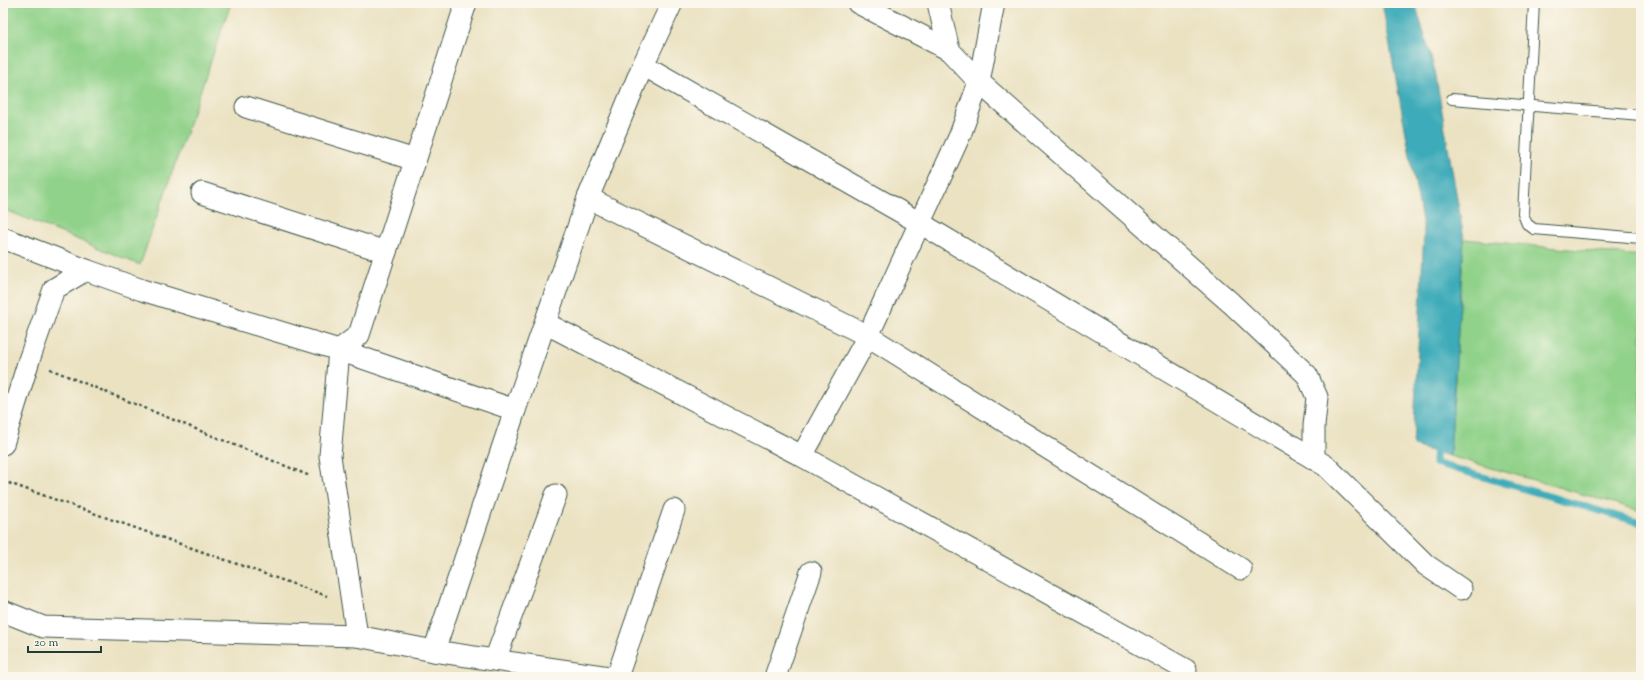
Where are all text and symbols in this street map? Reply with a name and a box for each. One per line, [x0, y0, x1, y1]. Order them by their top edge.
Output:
scale bar [28, 628, 101, 654]
text: 20 m [34, 634, 59, 652]

